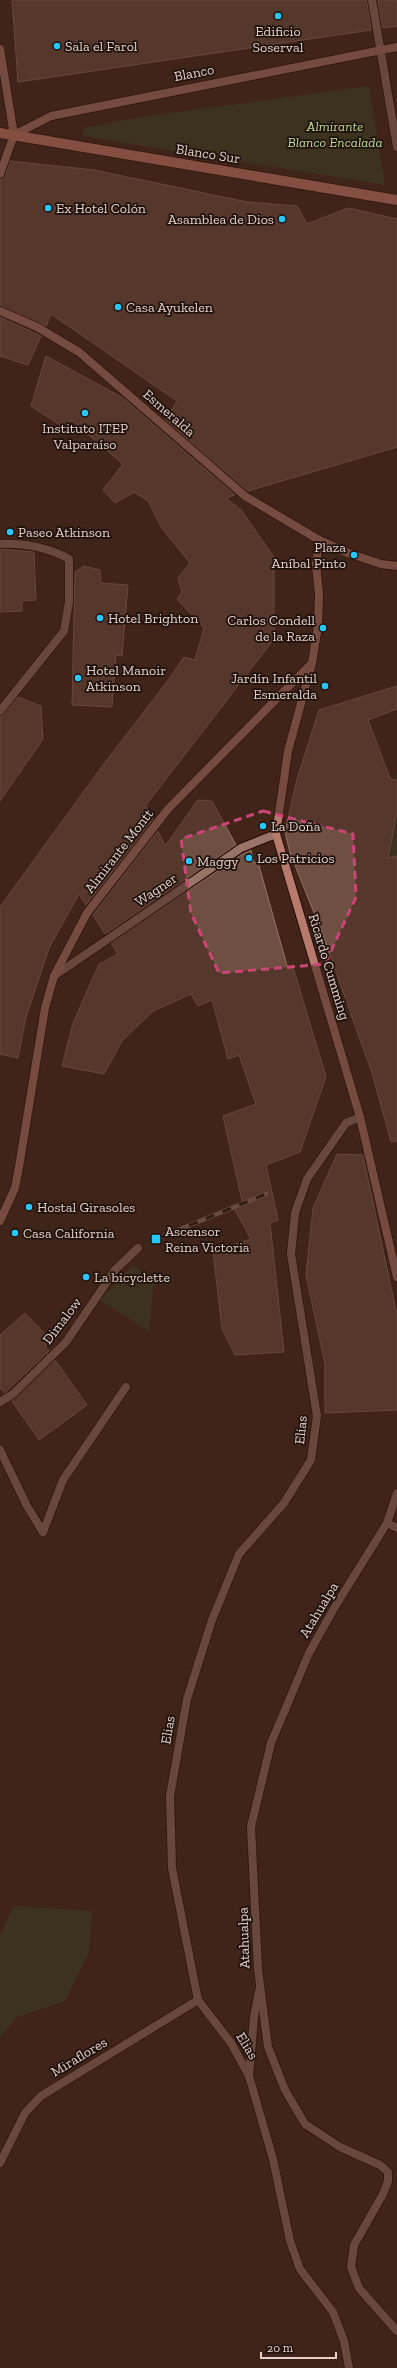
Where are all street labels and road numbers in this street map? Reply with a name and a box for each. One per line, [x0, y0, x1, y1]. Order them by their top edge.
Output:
street label: Blanco [172, 61, 216, 85]
street label: Blanco Sur [175, 141, 241, 167]
street label: Esmeralda [139, 386, 199, 441]
street label: Almirante Montt [81, 805, 158, 896]
street label: Wagner [132, 870, 180, 910]
street label: Ricardo Cumming [305, 912, 353, 1023]
street label: Dimalow [39, 1294, 85, 1348]
street label: Elias [291, 1415, 311, 1445]
street label: Atahualpa [296, 1579, 342, 1641]
street label: Elias [157, 1714, 179, 1746]
street label: Atahualpa [234, 1907, 254, 1969]
street label: Elias [232, 2029, 262, 2063]
street label: Miraflores [48, 2034, 110, 2080]

